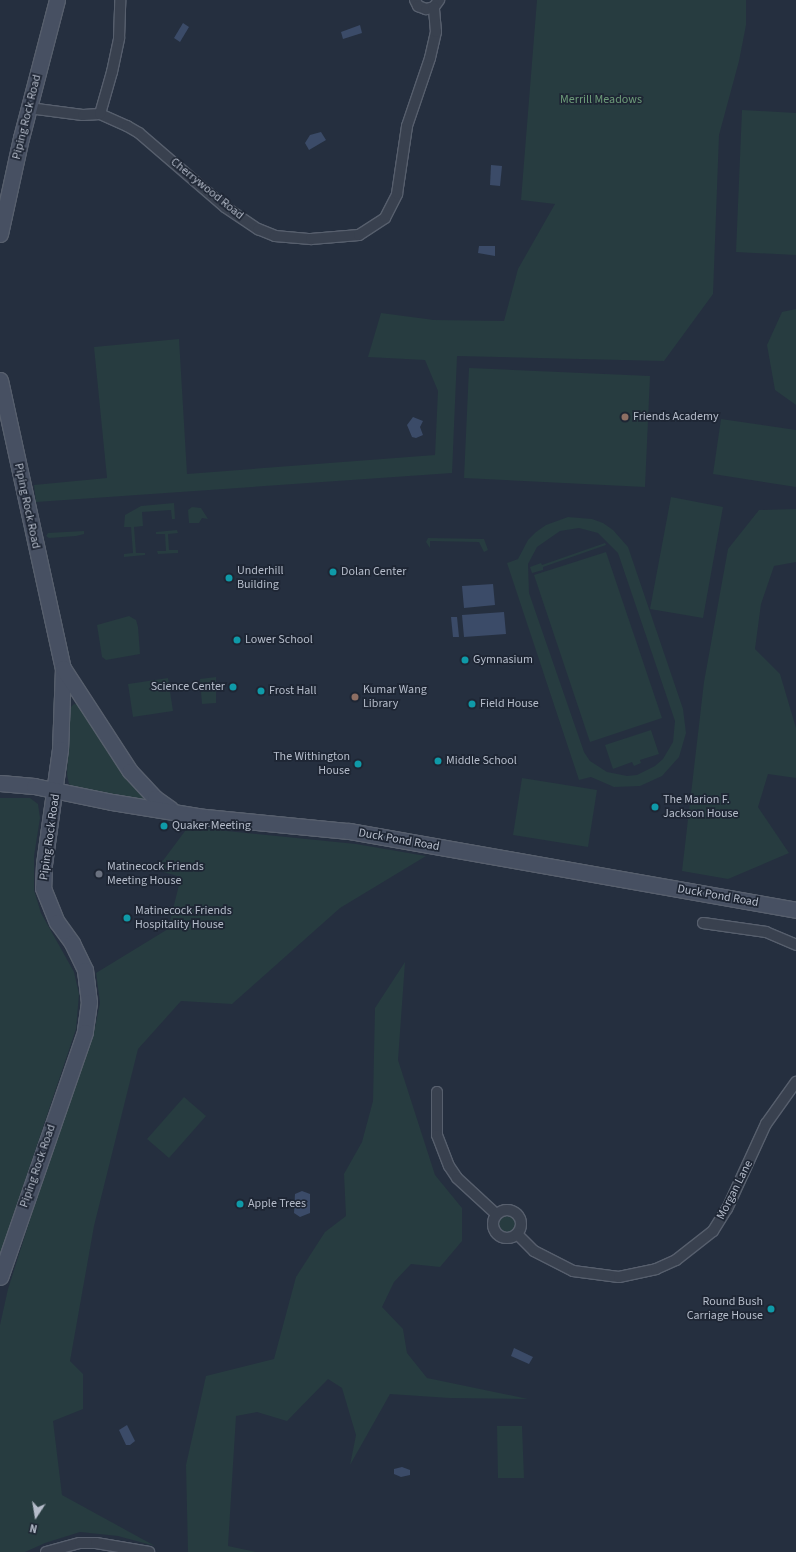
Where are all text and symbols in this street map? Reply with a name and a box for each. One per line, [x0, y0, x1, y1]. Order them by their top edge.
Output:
street label: Piping Rock Road [9, 73, 45, 161]
park label: Merrill Meadows [560, 93, 642, 107]
street label: Cherrywood Road [168, 155, 246, 223]
place label: Friends Academy [633, 410, 718, 424]
marker: Friends Academy [620, 412, 630, 422]
street label: Piping Rock Road [11, 462, 43, 550]
place label: Underhill Building [237, 564, 284, 592]
place label: Dolan Center [341, 565, 406, 579]
marker: Dolan Center [328, 567, 338, 577]
marker: Underhill Building [224, 573, 234, 583]
place label: Lower School [245, 633, 313, 647]
marker: Lower School [232, 635, 242, 645]
place label: Gymnasium [473, 653, 533, 667]
marker: Gymnasium [460, 655, 470, 665]
place label: Science Center [151, 680, 225, 694]
marker: Science Center [228, 682, 238, 692]
place label: Kumar Wang Library [363, 683, 427, 711]
place label: Frost Hall [269, 684, 316, 698]
marker: Frost Hall [256, 686, 266, 696]
marker: Kumar Wang Library [350, 692, 360, 702]
place label: Field House [480, 697, 539, 711]
marker: Field House [467, 699, 477, 709]
place label: The Withington House [273, 750, 350, 778]
place label: Middle School [446, 754, 517, 768]
marker: Middle School [433, 756, 443, 766]
marker: The Withington House [353, 759, 363, 769]
street label: Piping Rock Road [37, 793, 63, 881]
place label: The Marion F. Jackson House [663, 793, 739, 821]
marker: The Marion F. Jackson House [650, 802, 660, 812]
place label: Quaker Meeting [172, 819, 251, 833]
marker: Quaker Meeting [159, 821, 169, 831]
street label: Duck Pond Road [357, 826, 441, 854]
place label: Matinecock Friends Meeting House [107, 860, 204, 888]
marker: Matinecock Friends Meeting House [94, 869, 104, 879]
street label: Duck Pond Road [676, 882, 760, 910]
place label: Matinecock Friends Hospitality House [135, 904, 232, 932]
marker: Matinecock Friends Hospitality House [122, 913, 132, 923]
street label: Piping Rock Road [17, 1122, 59, 1210]
street label: Morgan Lane [714, 1158, 756, 1222]
place label: Apple Trees [248, 1197, 306, 1211]
marker: Apple Trees [235, 1199, 245, 1209]
place label: Round Bush Carriage House [687, 1295, 763, 1323]
marker: Round Bush Carriage House [766, 1304, 776, 1314]
north arrow [16, 1496, 56, 1536]
text: N [28, 1520, 39, 1536]

